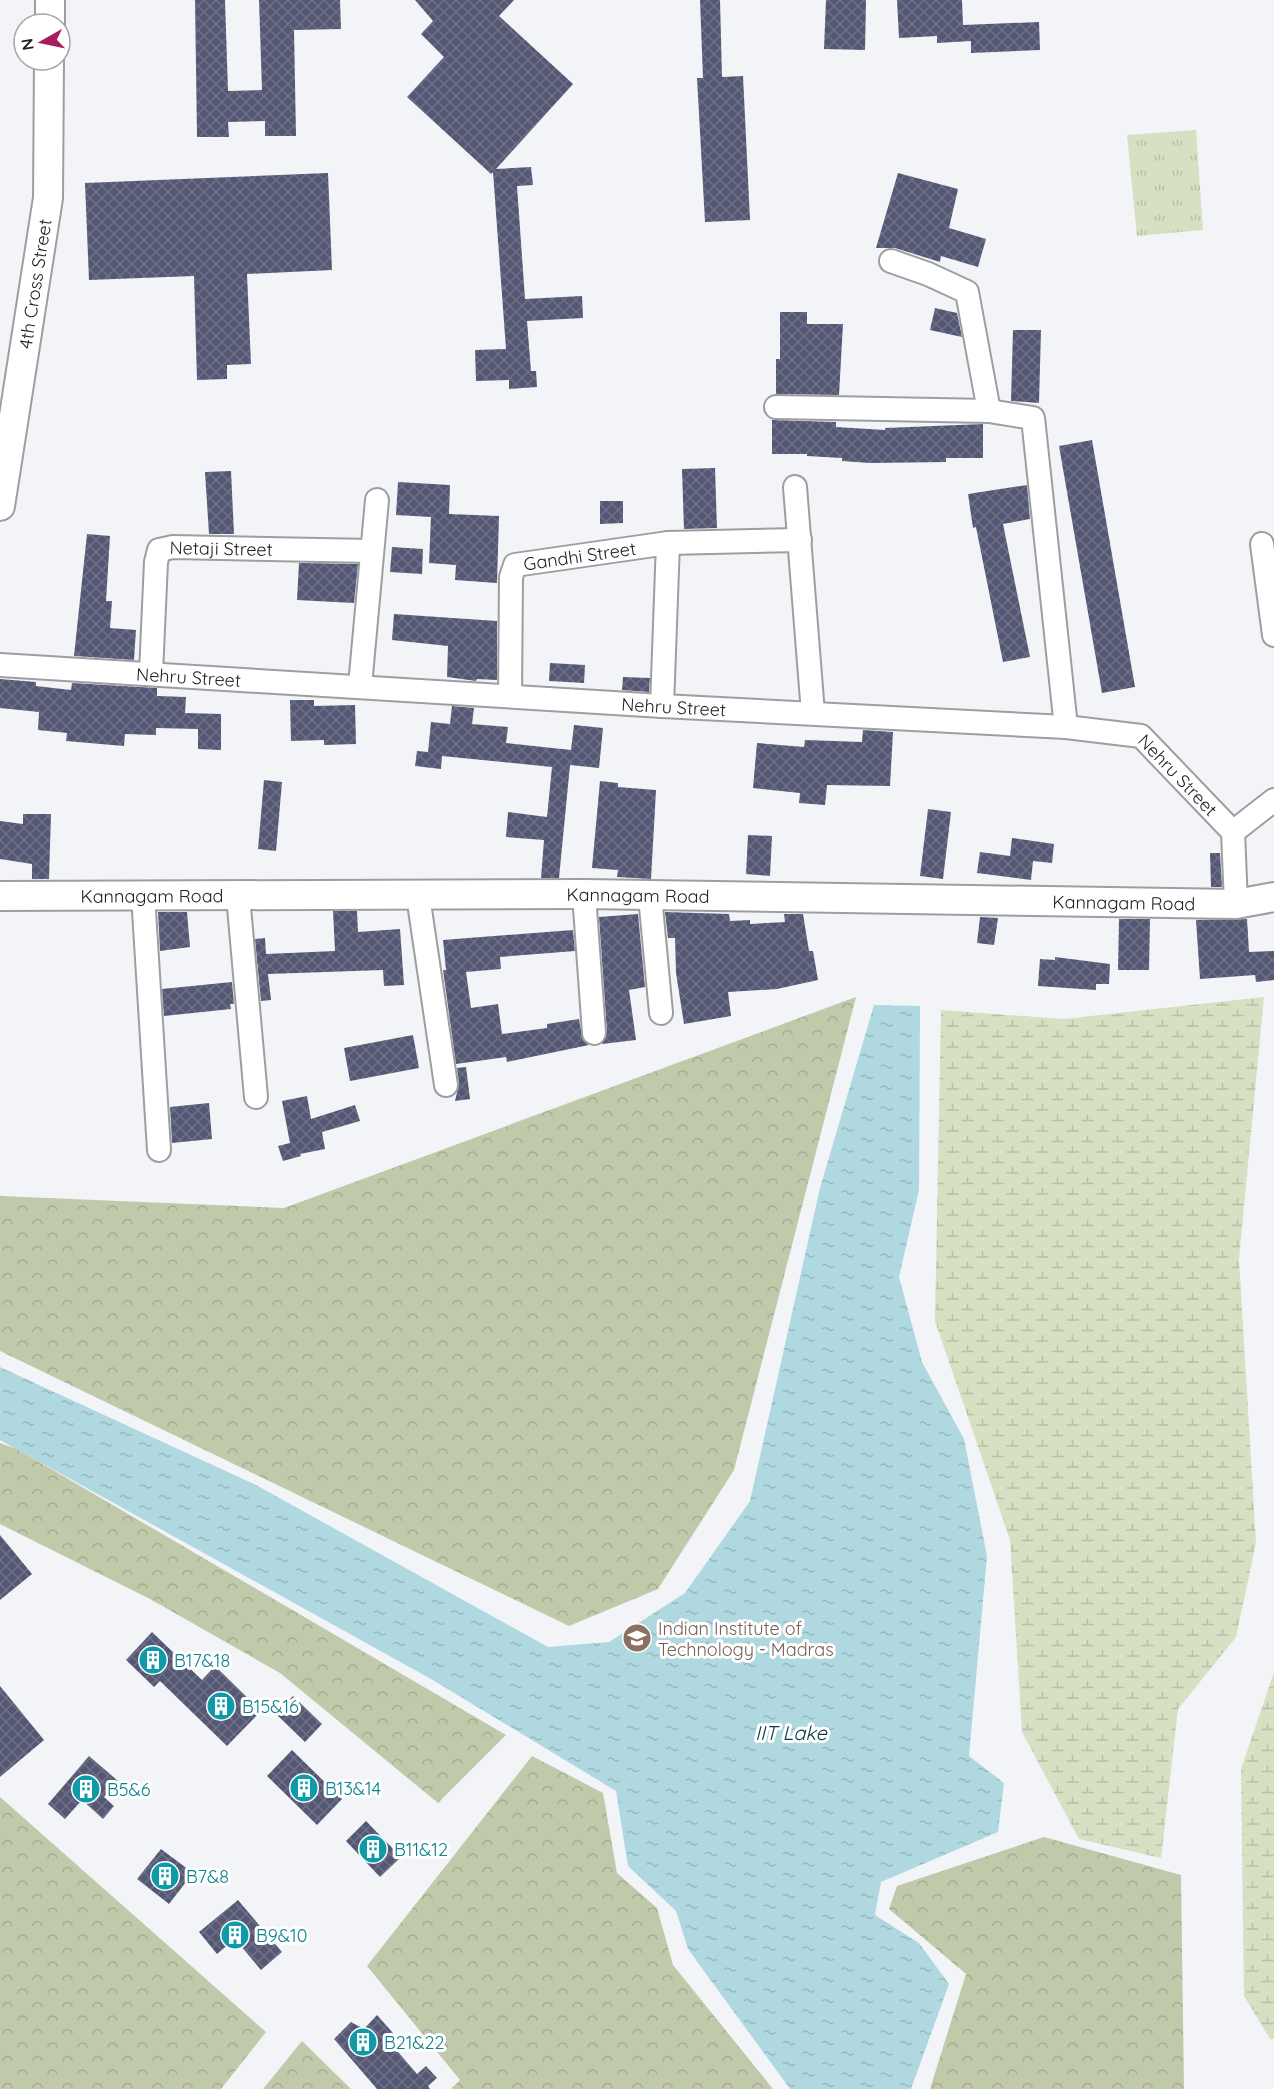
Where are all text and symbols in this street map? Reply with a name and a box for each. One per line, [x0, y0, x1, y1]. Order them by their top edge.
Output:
north arrow [12, 12, 72, 72]
text: N [16, 37, 38, 52]
street label: 4th Cross Street [13, 217, 56, 350]
street label: Netaji Street [169, 535, 273, 561]
street label: Gandhi Street [522, 536, 637, 575]
street label: Nehru Street [136, 662, 242, 691]
street label: Nehru Street [621, 692, 727, 721]
street label: Nehru Street [1134, 729, 1223, 821]
street label: Kannagam Road [566, 882, 710, 907]
street label: Kannagam Road [80, 884, 224, 907]
street label: Kannagam Road [1052, 890, 1196, 915]
place label: Indian Institute of Technology - Madras [658, 1617, 834, 1661]
school or university icon: Indian Institute of Technology - Madras [621, 1622, 653, 1654]
building icon: B17&18 [137, 1644, 169, 1676]
place label: B17&18 [174, 1649, 230, 1672]
building icon: B15&16 [205, 1690, 237, 1722]
place label: B15&16 [242, 1695, 299, 1718]
water label: IIT Lake [755, 1720, 828, 1745]
building icon: B13&14 [288, 1772, 320, 1804]
building icon: B5&6 [70, 1773, 102, 1805]
place label: B13&14 [325, 1777, 381, 1800]
place label: B5&6 [107, 1778, 151, 1801]
building icon: B11&12 [357, 1833, 389, 1865]
place label: B11&12 [394, 1838, 448, 1861]
building icon: B7&8 [149, 1860, 181, 1892]
place label: B7&8 [186, 1865, 229, 1888]
building icon: B9&10 [219, 1919, 251, 1951]
place label: B9&10 [256, 1924, 307, 1947]
building icon: B21&22 [347, 2026, 379, 2058]
place label: B21&22 [384, 2031, 445, 2054]

